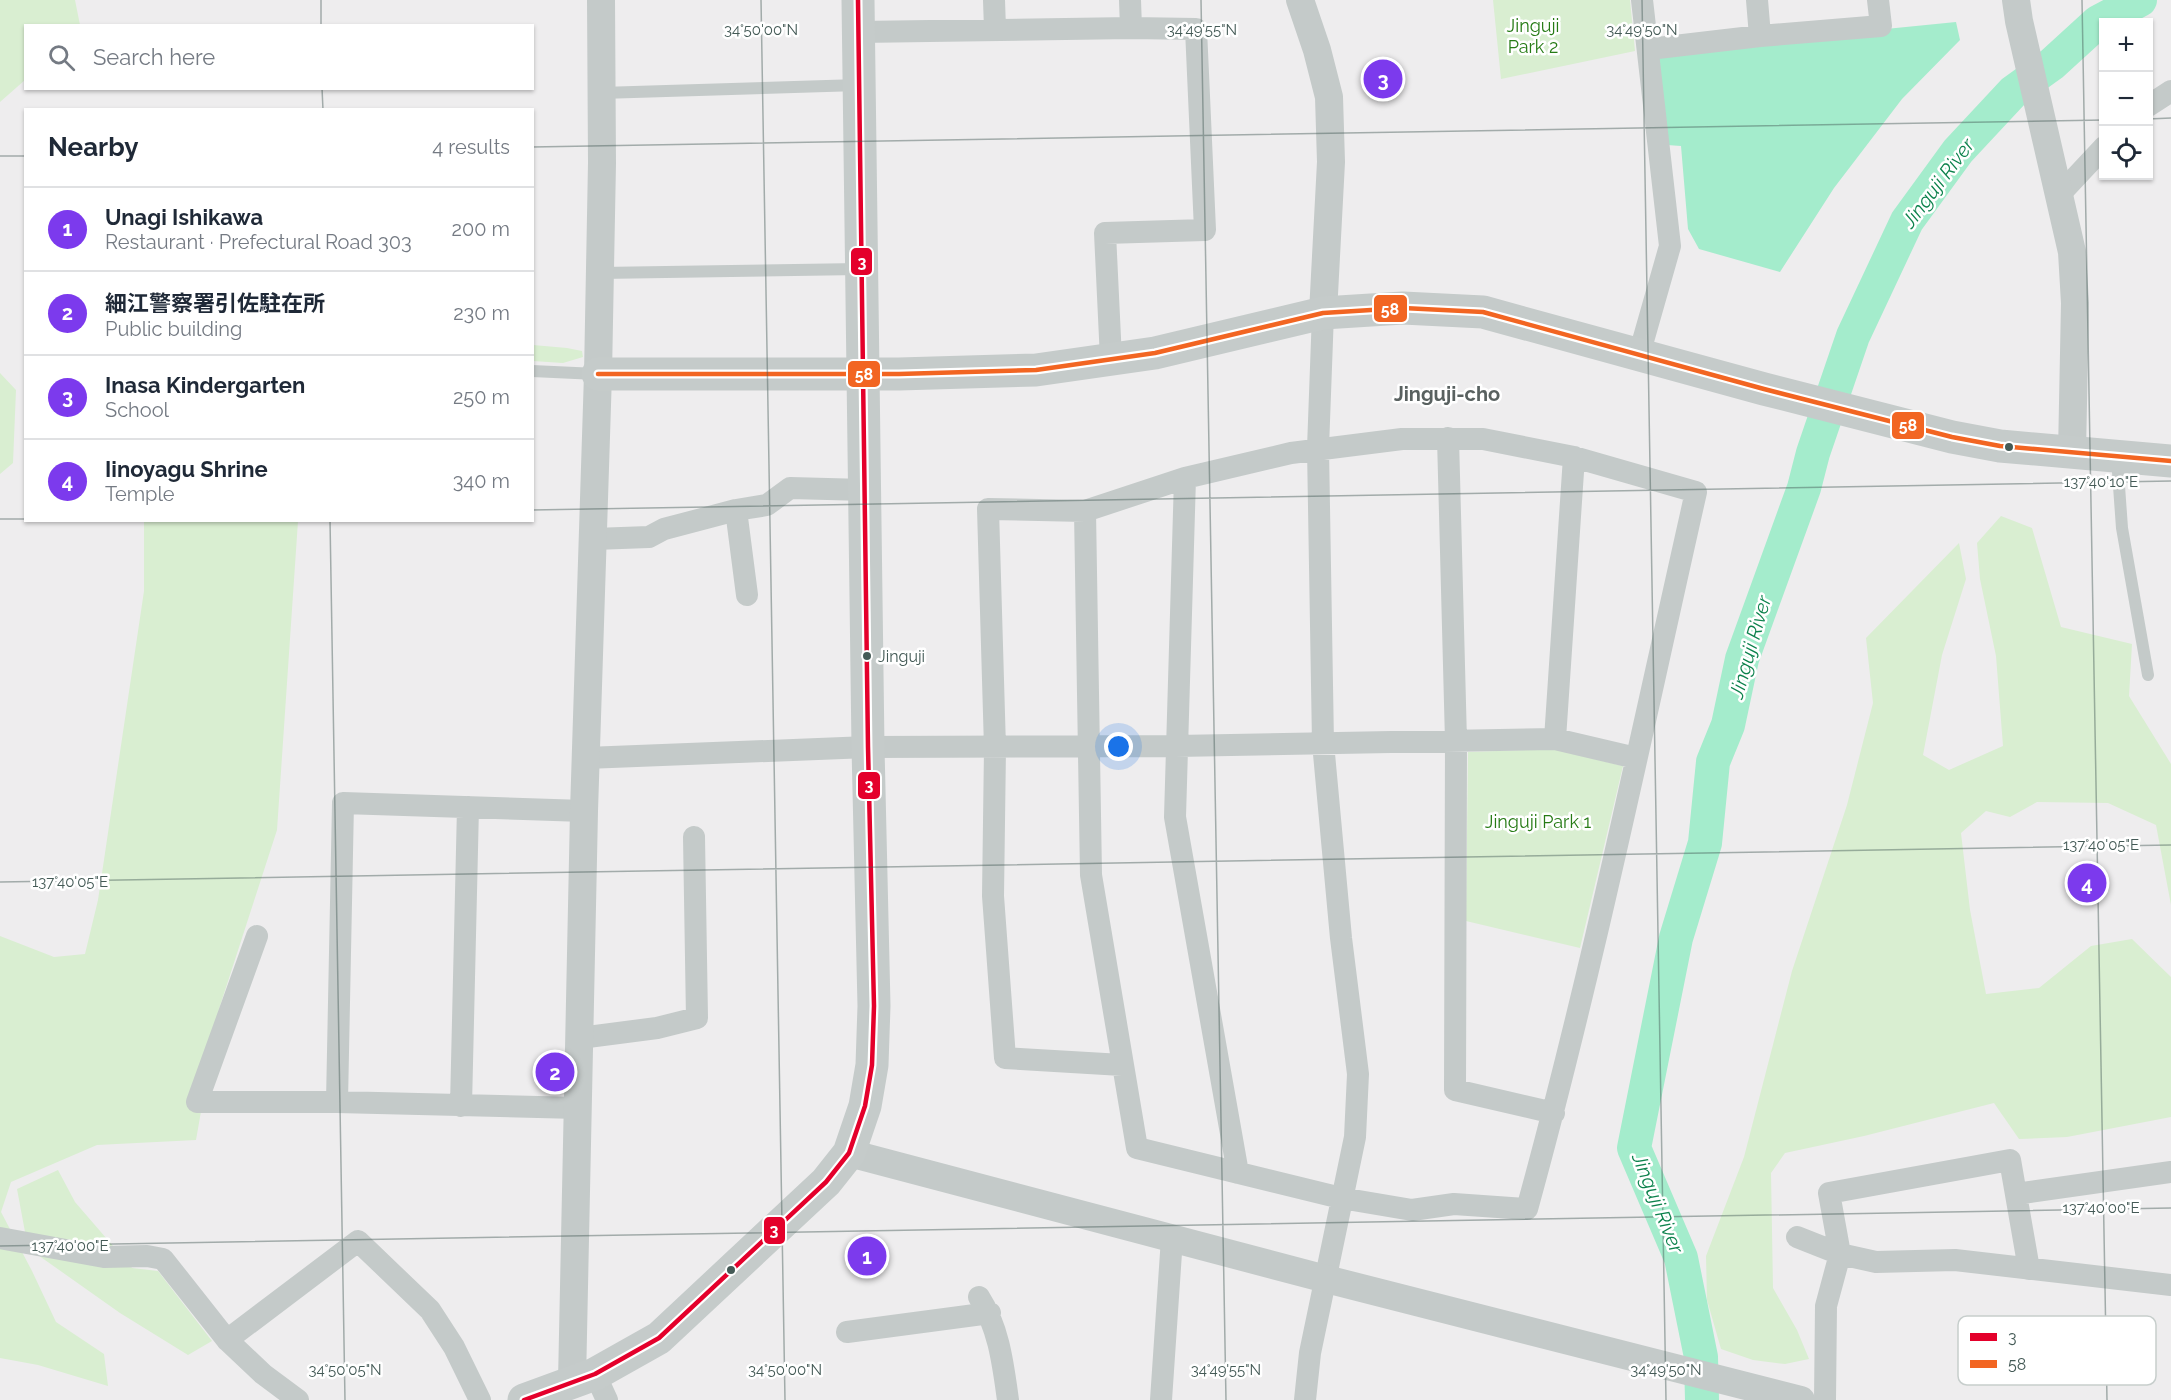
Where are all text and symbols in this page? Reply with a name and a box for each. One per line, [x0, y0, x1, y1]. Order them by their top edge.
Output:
park label: Jinguji Park 2 [1507, 15, 1559, 57]
map controls [2099, 18, 2153, 180]
button: + [2099, 18, 2153, 72]
text: 34°50'00"N [724, 21, 798, 39]
text: 34°49'55"N [1167, 21, 1237, 39]
text: 34°49'50"N [1606, 21, 1678, 39]
search box [24, 24, 534, 90]
icon: search [45, 41, 78, 74]
text: Search here [93, 44, 215, 70]
pin: 3 [1364, 56, 1402, 101]
button: − [2099, 72, 2153, 126]
button: locate [2099, 126, 2153, 180]
text: Nearby [48, 132, 138, 162]
water label: Jinguji River [1896, 133, 1980, 233]
text: 4 results [432, 135, 510, 159]
text: Unagi Ishikawa [105, 204, 263, 230]
text: 1 [63, 217, 72, 241]
text: 200 m [452, 217, 510, 241]
text: Restaurant · Prefectural Road 303 [105, 230, 412, 254]
line badge: 3 [850, 247, 873, 276]
text: 3 [858, 253, 867, 272]
text: 細江警察署引佐駐在所 [105, 290, 325, 316]
line badge: 58 [1373, 294, 1408, 323]
text: 58 [1381, 300, 1399, 319]
text: 2 [62, 301, 73, 325]
text: 230 m [453, 301, 510, 325]
text: Public building [105, 317, 242, 341]
line badge: 58 [847, 360, 881, 388]
text: 58 [855, 365, 873, 384]
text: Inasa Kindergarten [105, 372, 305, 398]
district label: Jinguji-cho [1394, 382, 1500, 406]
text: 3 [62, 385, 73, 409]
text: 250 m [453, 385, 510, 409]
text: School [105, 398, 169, 422]
line badge: 58 [1891, 411, 1925, 440]
text: 58 [1899, 416, 1917, 435]
unlabelled marker [2003, 441, 2015, 453]
text: Iinoyagu Shrine [105, 456, 268, 482]
text: 4 [62, 469, 73, 493]
text: 340 m [453, 469, 510, 493]
text: 137°40'10"E [2064, 473, 2138, 491]
text: Temple [105, 482, 175, 506]
water label: Jinguji River [1724, 592, 1776, 702]
place label: Jinguji [878, 647, 925, 666]
marker: Jinguji [861, 650, 873, 662]
your location [1104, 732, 1133, 761]
line badge: 3 [857, 771, 881, 800]
text: 3 [865, 776, 874, 795]
park label: Jinguji Park 1 [1485, 811, 1592, 832]
text: 137°40'05"E [2063, 836, 2139, 854]
pin: 4 [2068, 860, 2106, 906]
text: 137°40'05"E [32, 873, 108, 891]
pin: 2 [536, 1050, 574, 1094]
water label: Jinguji River [1627, 1149, 1689, 1257]
text: 137°40'00"E [2062, 1199, 2140, 1217]
line badge: 3 [763, 1216, 786, 1245]
text: 3 [770, 1221, 779, 1240]
pin: 1 [848, 1234, 886, 1278]
text: 137°40'00"E [31, 1237, 109, 1255]
unlabelled marker [725, 1264, 737, 1276]
legend [1958, 1316, 2156, 1385]
text: 3 [2008, 1328, 2017, 1347]
text: 58 [2008, 1355, 2026, 1374]
text: 34°50'05"N [308, 1361, 382, 1379]
text: 34°50'00"N [748, 1361, 822, 1379]
text: 34°49'55"N [1191, 1361, 1261, 1379]
text: 34°49'50"N [1630, 1361, 1702, 1379]

